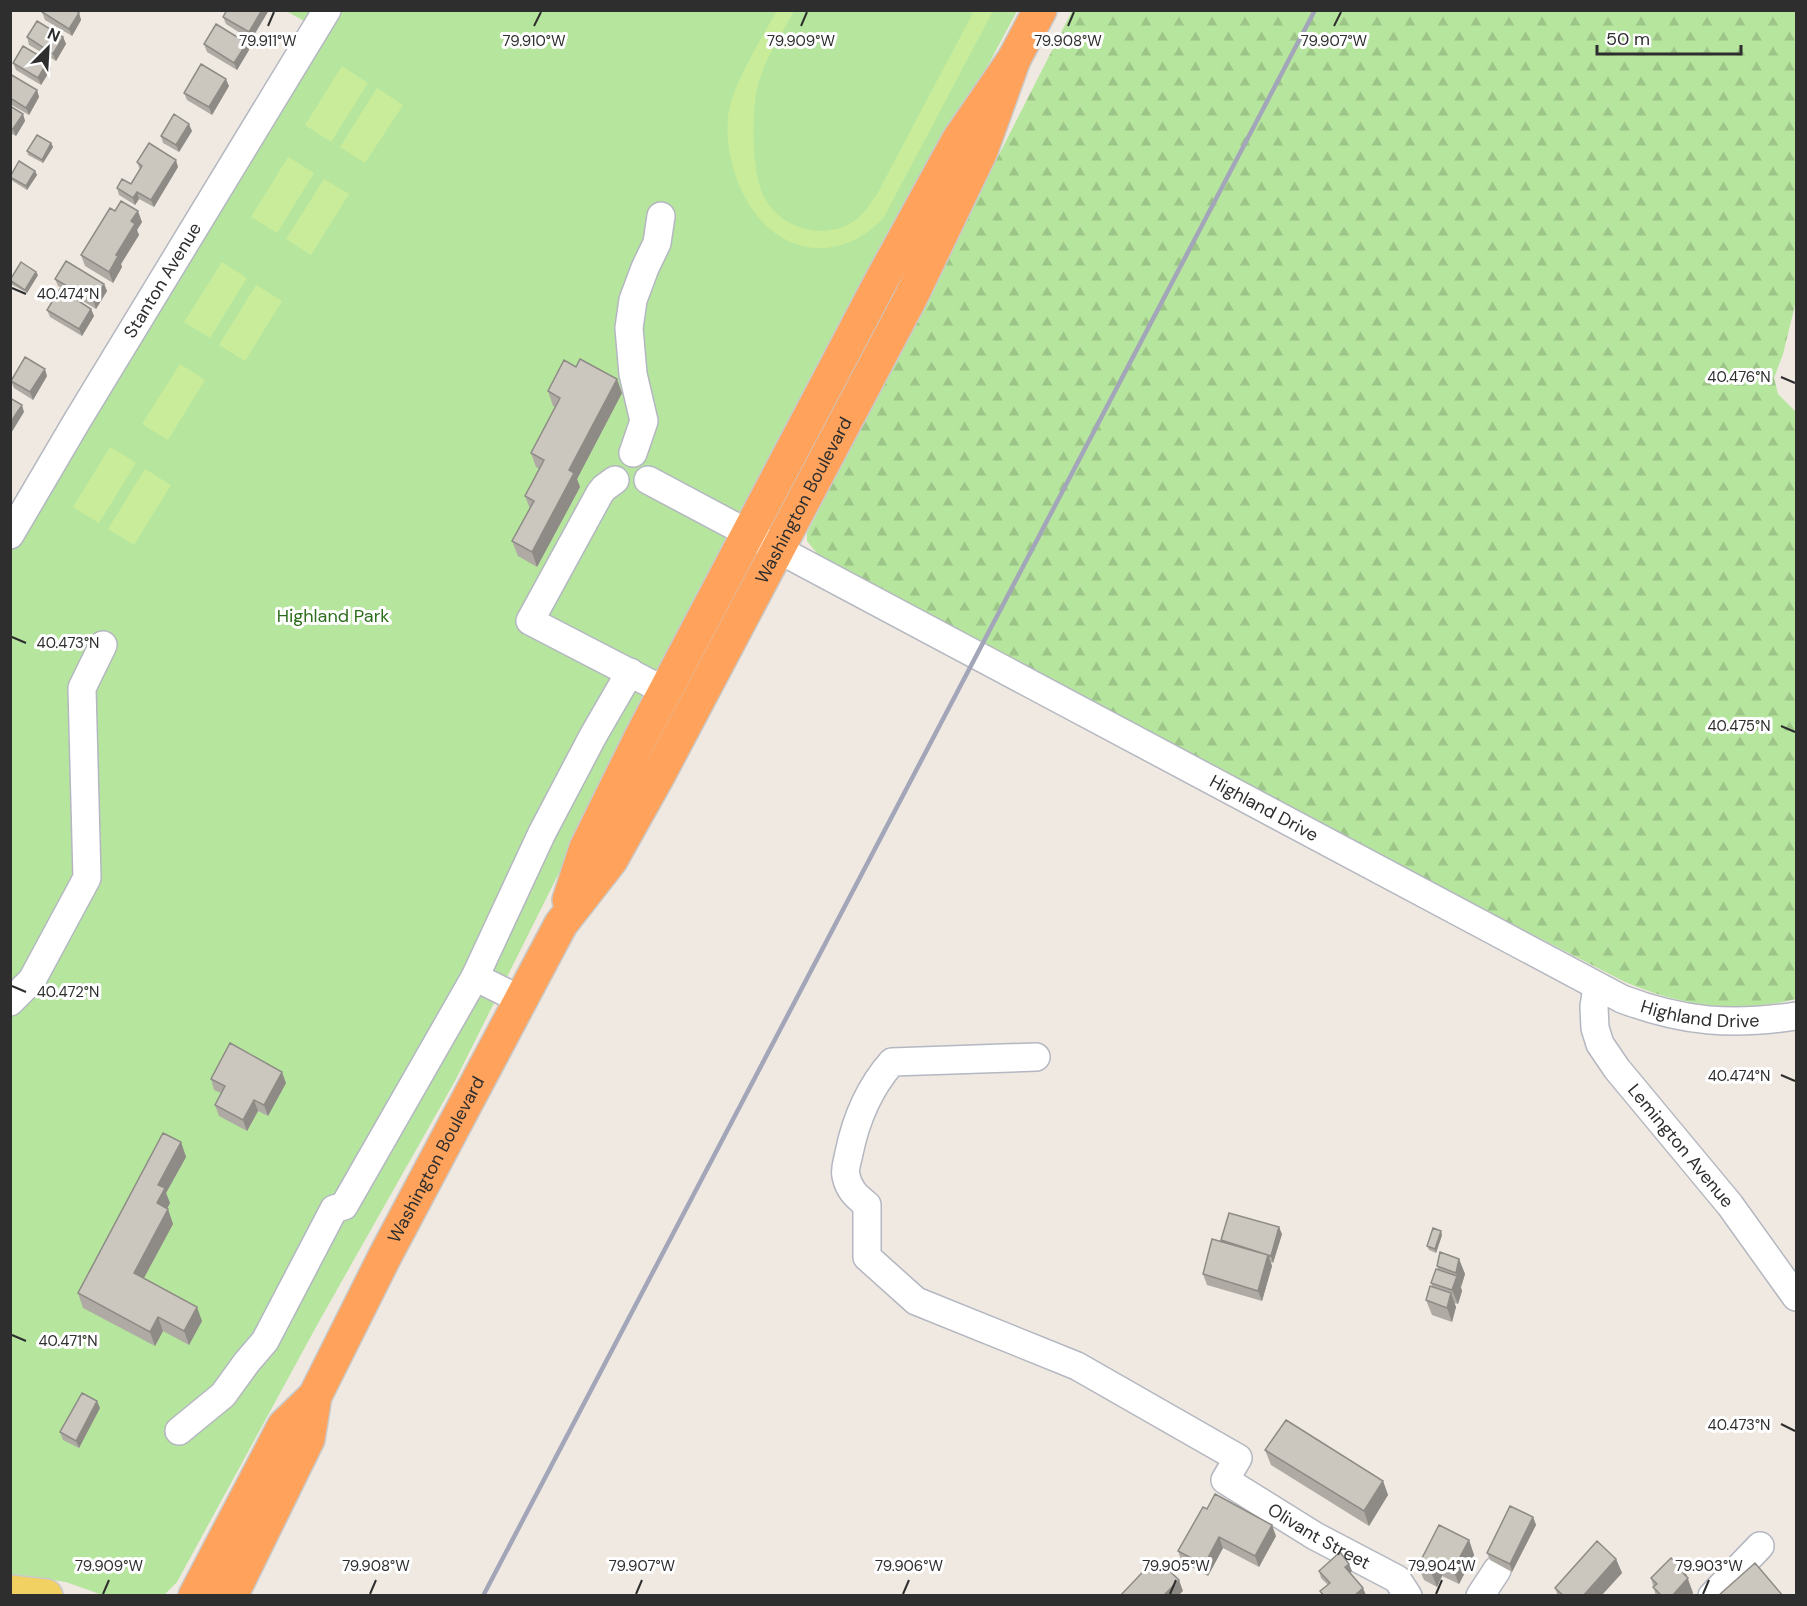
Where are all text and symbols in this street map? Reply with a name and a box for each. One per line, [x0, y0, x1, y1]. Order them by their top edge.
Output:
north arrow [18, 18, 78, 78]
scale bar [1597, 18, 1741, 56]
text: N [44, 23, 63, 47]
text: 50 m [1606, 27, 1650, 51]
text: 79.911°W [239, 31, 297, 51]
text: 79.910°W [503, 31, 566, 51]
text: 79.909°W [767, 31, 835, 51]
text: 79.908°W [1034, 31, 1102, 51]
text: 79.907°W [1301, 31, 1368, 51]
street label: Stanton Avenue [118, 218, 207, 343]
text: 40.474°N [37, 284, 99, 304]
text: 40.476°N [1707, 367, 1771, 387]
street label: Washington Boulevard [750, 413, 858, 588]
park label: Highland Park [277, 604, 389, 628]
text: 40.473°N [37, 633, 99, 653]
text: 40.475°N [1707, 716, 1771, 736]
street label: Highland Drive [1205, 769, 1323, 847]
text: 40.472°N [37, 982, 99, 1002]
street label: Highland Drive [1638, 994, 1760, 1033]
text: 40.474°N [1708, 1066, 1770, 1086]
street label: Washington Boulevard [382, 1072, 490, 1247]
street label: Lemington Avenue [1622, 1079, 1739, 1213]
text: 40.471°N [38, 1331, 98, 1351]
text: 40.473°N [1708, 1415, 1770, 1435]
street label: Olivant Street [1263, 1498, 1374, 1575]
text: 79.909°W [75, 1556, 143, 1576]
text: 79.908°W [342, 1556, 410, 1576]
text: 79.907°W [609, 1556, 676, 1576]
text: 79.906°W [875, 1556, 943, 1576]
text: 79.905°W [1142, 1556, 1210, 1576]
text: 79.904°W [1408, 1556, 1476, 1576]
text: 79.903°W [1675, 1556, 1743, 1576]

